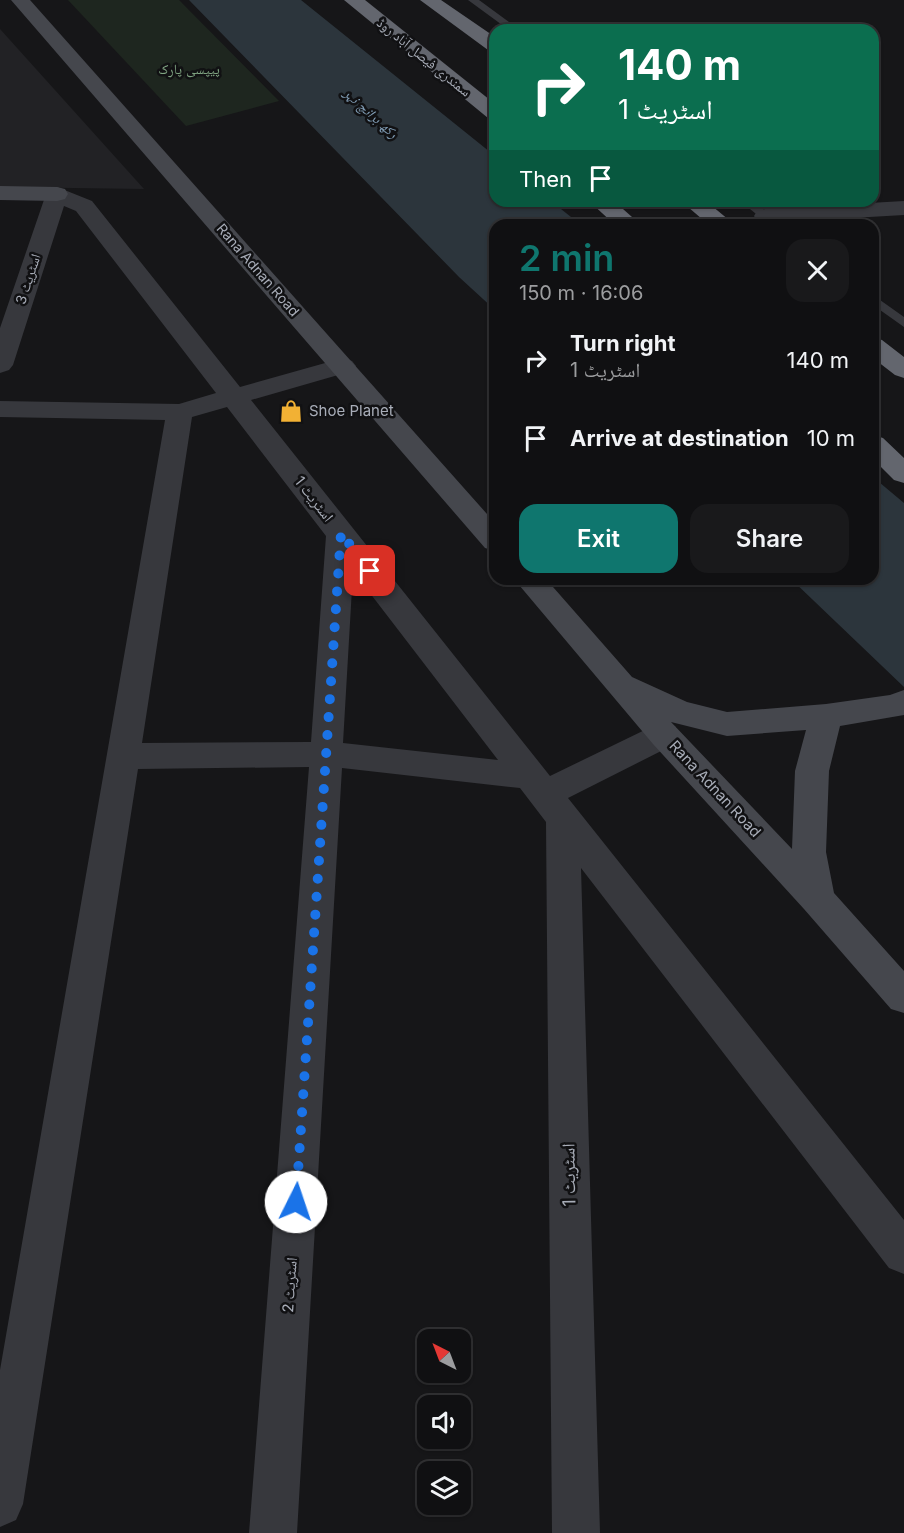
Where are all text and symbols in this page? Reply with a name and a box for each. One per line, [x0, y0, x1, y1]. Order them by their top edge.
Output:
street label: سمندری فیصل آباد روڈ [373, 14, 475, 100]
text: 140 m [618, 39, 741, 90]
icon: right [519, 48, 597, 126]
park label: پیپسی پارک [158, 60, 220, 78]
water label: رکھ برانچ نہر [339, 83, 402, 143]
text: اسٹریٹ 1 [618, 93, 713, 126]
icon: arrive [584, 162, 617, 195]
text: Then [519, 166, 572, 192]
street label: Rana Adnan Road [214, 220, 303, 319]
text: 2 min [519, 236, 614, 280]
button: close [786, 239, 849, 302]
street label: اسٹریٹ 3 [11, 251, 45, 307]
text: 150 m · 16:06 [519, 281, 643, 305]
text: Turn right [570, 330, 676, 356]
icon: right [519, 344, 552, 377]
text: 140 m [787, 347, 849, 373]
text: اسٹریٹ 1 [570, 358, 640, 382]
shop icon: Shoe Planet [278, 398, 304, 424]
place label: Shoe Planet [309, 401, 394, 420]
icon: arrive [519, 422, 552, 455]
text: Arrive at destination [570, 425, 789, 451]
text: 10 m [807, 425, 855, 451]
street label: اسٹریٹ 1 [291, 472, 338, 525]
button: Exit [519, 504, 678, 573]
button: Share [690, 504, 849, 573]
pin [344, 545, 395, 596]
icon: arrive [353, 554, 386, 587]
street label: Rana Adnan Road [666, 736, 765, 841]
street label: اسٹریٹ 1 [557, 1143, 580, 1207]
position arrow [264, 1170, 328, 1234]
street label: اسٹریٹ 2 [278, 1257, 301, 1313]
north arrow [417, 1329, 471, 1383]
map controls [417, 1329, 471, 1515]
button: sound [417, 1395, 471, 1449]
button: layers [417, 1461, 471, 1515]

